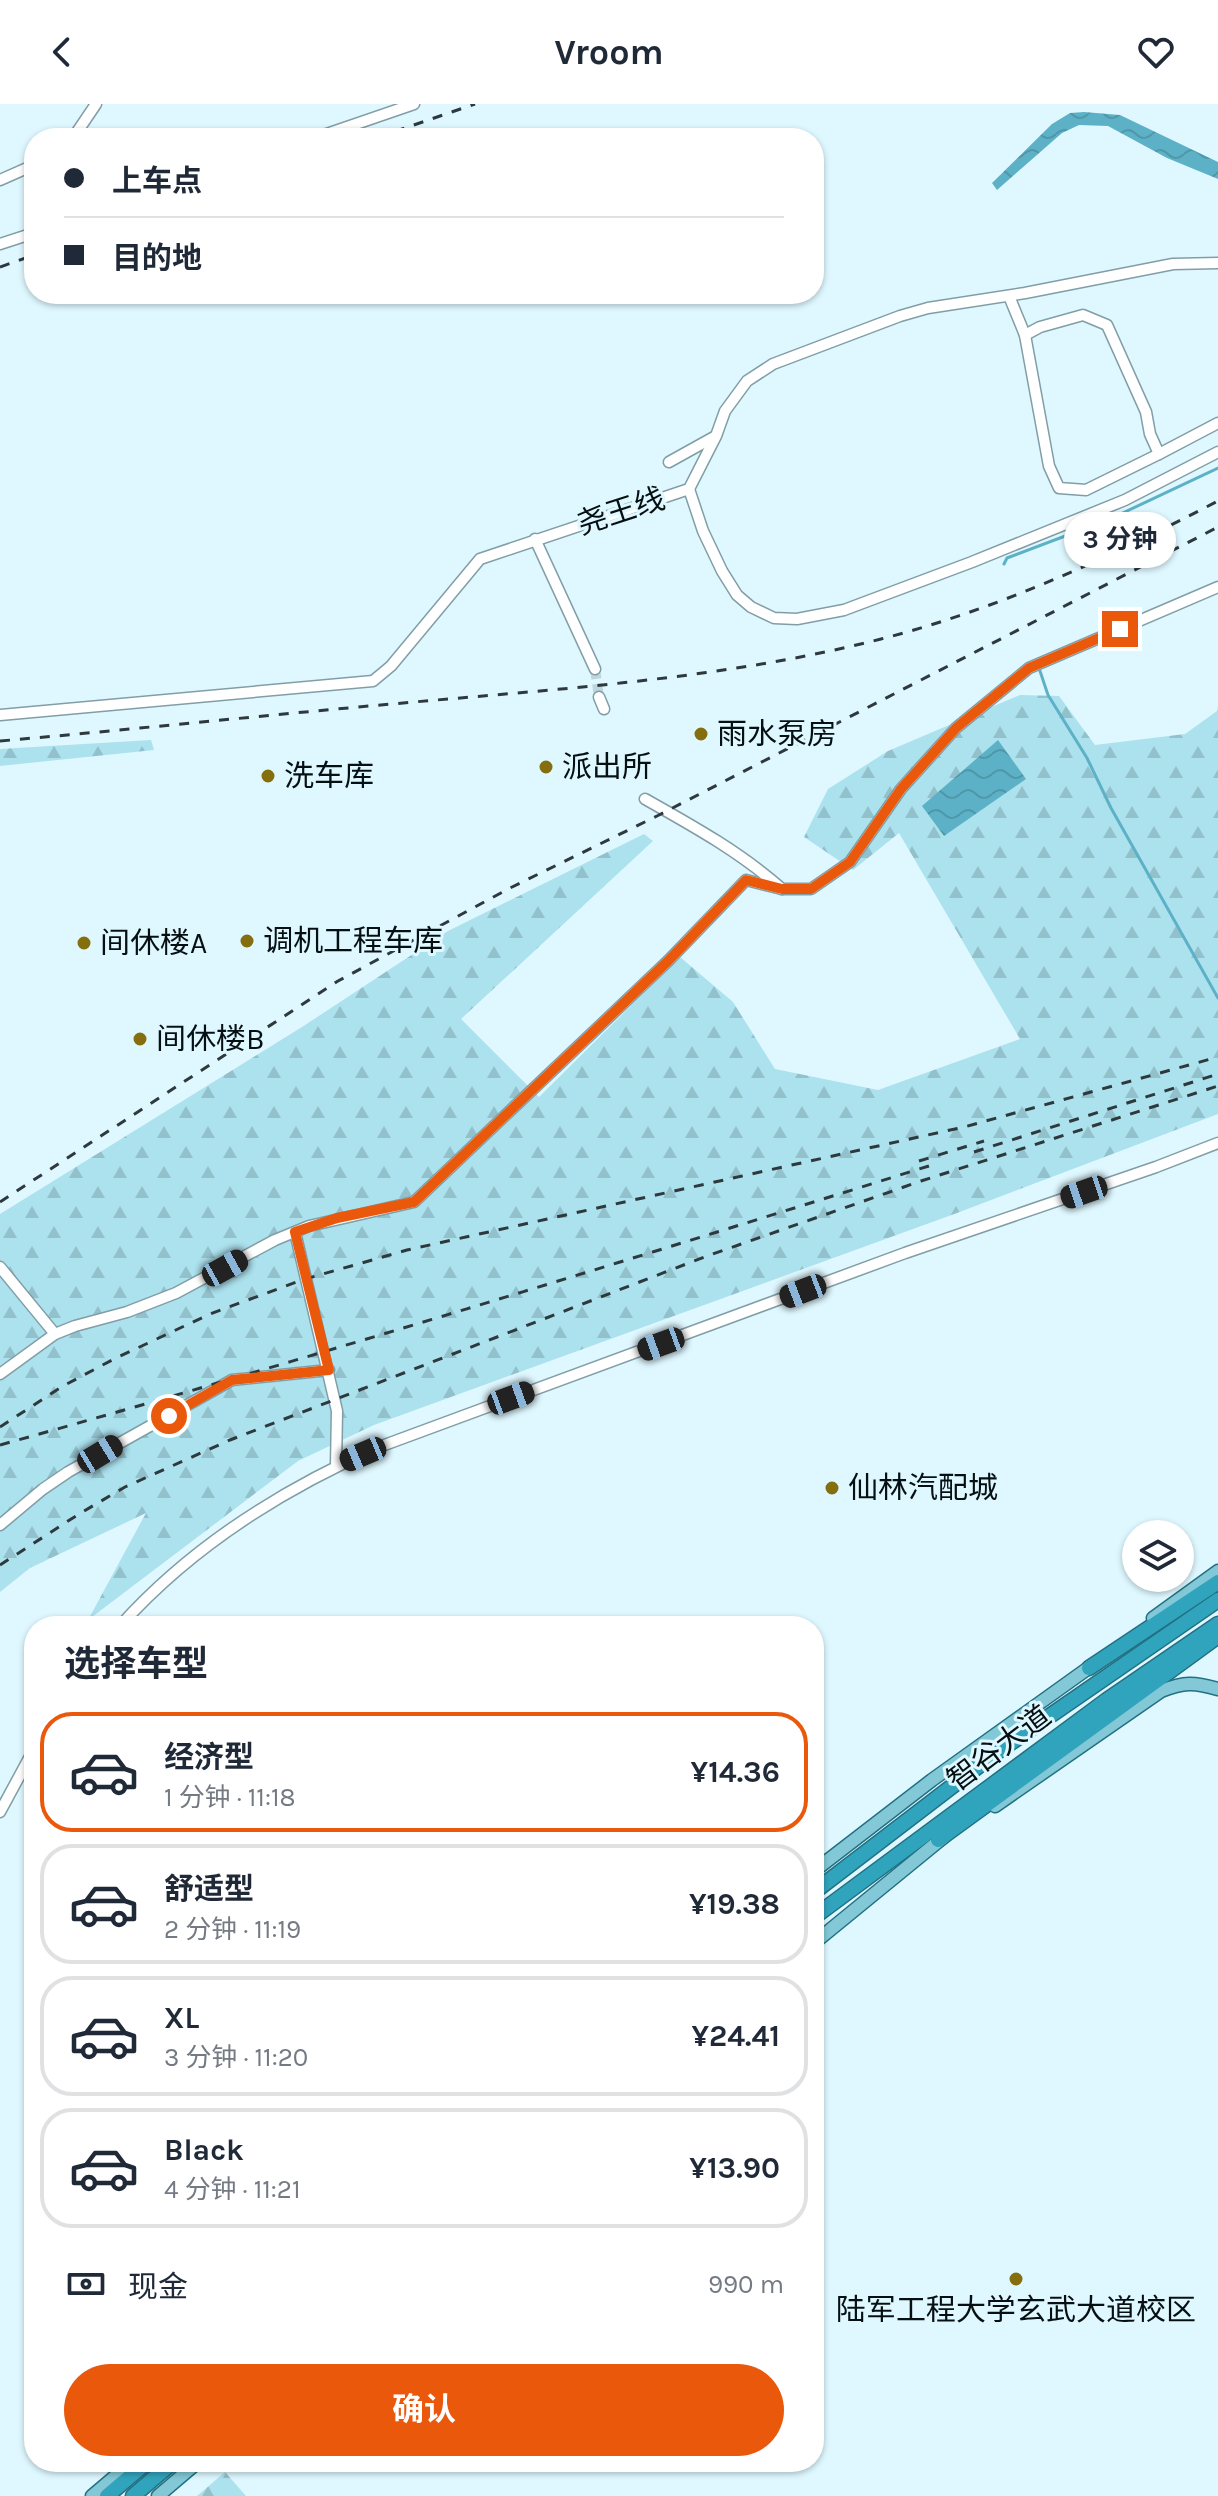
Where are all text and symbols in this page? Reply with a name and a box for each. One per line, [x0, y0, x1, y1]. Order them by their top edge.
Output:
icon: back [40, 30, 84, 74]
icon: heart [1134, 30, 1178, 74]
text: Vroom [554, 31, 664, 73]
text: 上车点 [112, 163, 202, 199]
text: 目的地 [112, 240, 202, 276]
street label: 尧王线 [573, 480, 669, 542]
callout: 3 分钟 [1064, 513, 1176, 569]
text: 3 分钟 [1083, 524, 1157, 555]
route end [1102, 611, 1138, 647]
place label: 雨水泵房 [717, 716, 837, 752]
marker: 雨水泵房 [692, 725, 710, 743]
place label: 派出所 [562, 749, 652, 785]
place label: 洗车库 [284, 758, 374, 794]
marker: 派出所 [537, 758, 555, 776]
marker: 洗车库 [259, 767, 277, 785]
place label: 调机工程车库 [263, 923, 443, 959]
place label: 间休楼A [100, 925, 207, 961]
marker: 调机工程车库 [238, 932, 256, 950]
marker: 间休楼A [75, 934, 93, 952]
place label: 间休楼B [156, 1021, 265, 1057]
marker: 间休楼B [131, 1030, 149, 1048]
car [1057, 1173, 1111, 1211]
car [198, 1246, 252, 1290]
car [776, 1271, 830, 1311]
car [634, 1325, 688, 1363]
car [484, 1379, 538, 1417]
route start [151, 1398, 187, 1434]
car [73, 1431, 127, 1477]
car [336, 1434, 390, 1474]
place label: 仙林汽配城 [848, 1470, 998, 1506]
marker: 仙林汽配城 [823, 1479, 841, 1497]
map controls [1122, 1520, 1194, 1592]
button: layers [1122, 1520, 1194, 1592]
text: 选择车型 [64, 1643, 208, 1685]
street label: 智谷大道 [940, 1698, 1058, 1798]
icon: car [68, 1736, 140, 1808]
text: 经济型 [164, 1739, 254, 1775]
text: ¥14.36 [691, 1754, 780, 1790]
text: 1 分钟 · 11:18 [164, 1782, 296, 1813]
icon: car [68, 1868, 140, 1940]
text: 舒适型 [164, 1871, 254, 1907]
text: ¥19.38 [689, 1886, 780, 1922]
text: 2 分钟 · 11:19 [164, 1914, 301, 1945]
icon: car [68, 2000, 140, 2072]
text: XL [164, 2000, 199, 2036]
text: ¥24.41 [691, 2018, 780, 2054]
text: 3 分钟 · 11:20 [164, 2042, 308, 2073]
icon: car [68, 2132, 140, 2204]
text: Black [164, 2132, 244, 2168]
text: ¥13.90 [689, 2150, 780, 2186]
text: 4 分钟 · 11:21 [164, 2174, 301, 2205]
icon: cash [64, 2262, 108, 2306]
text: 现金 [128, 2269, 188, 2305]
text: 990 m [708, 2269, 784, 2300]
marker: 陆军工程大学玄武大道校区 [1007, 2270, 1025, 2288]
place label: 陆军工程大学玄武大道校区 [836, 2292, 1196, 2328]
button: 确认 [64, 2364, 784, 2456]

